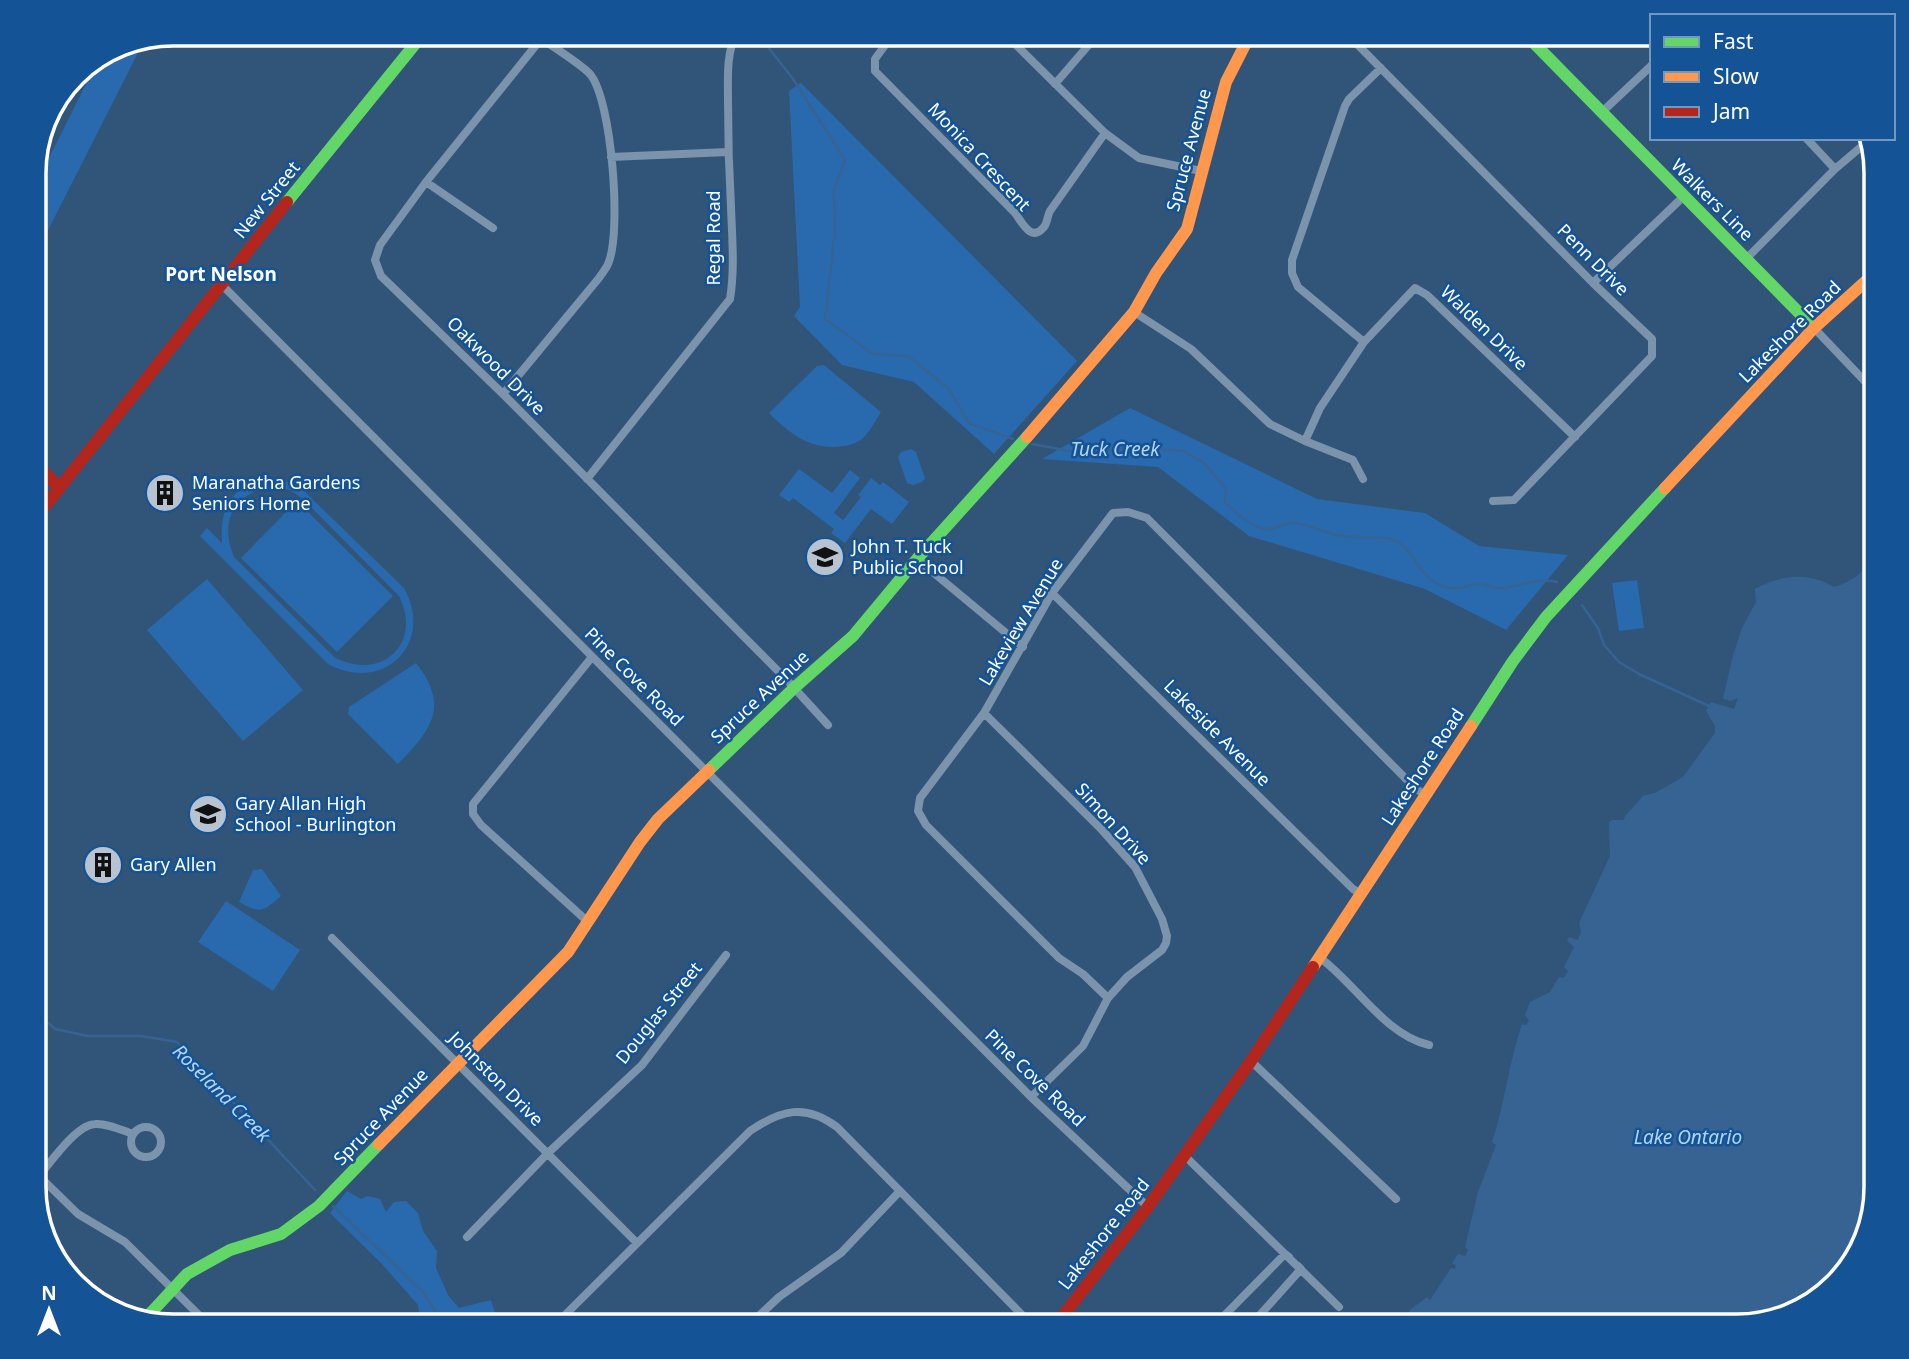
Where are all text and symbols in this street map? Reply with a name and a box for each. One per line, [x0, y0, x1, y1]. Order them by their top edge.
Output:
legend [1650, 14, 1895, 140]
text: Fast [1713, 27, 1754, 55]
text: Slow [1713, 62, 1759, 90]
street label: Spruce Avenue [1160, 86, 1216, 214]
street label: Monica Crescent [923, 97, 1037, 216]
text: Jam [1711, 97, 1750, 125]
street label: Walkers Line [1666, 153, 1759, 246]
street label: New Street [228, 155, 305, 243]
street label: Regal Road [701, 190, 725, 286]
street label: Penn Drive [1553, 218, 1635, 300]
district label: Port Nelson [165, 261, 277, 287]
street label: Lakeshore Road [1733, 275, 1846, 388]
street label: Walden Drive [1436, 280, 1534, 375]
street label: Oakwood Drive [442, 311, 551, 420]
water label: Tuck Creek [1070, 436, 1160, 462]
place label: Maranatha Gardens Seniors Home [192, 470, 360, 515]
building icon: Maranatha Gardens Seniors Home [144, 472, 186, 514]
place label: John T. Tuck Public School [850, 534, 964, 579]
school or university icon: John T. Tuck Public School [804, 536, 846, 578]
street label: Lakeview Avenue [973, 553, 1068, 690]
street label: Pine Cove Road [580, 622, 689, 731]
street label: Spruce Avenue [705, 644, 814, 748]
street label: Lakeside Avenue [1159, 674, 1276, 791]
street label: Lakeshore Road [1375, 703, 1469, 830]
street label: Simon Drive [1071, 777, 1157, 869]
place label: Gary Allan High School - Burlington [235, 791, 396, 836]
school or university icon: Gary Allan High School - Burlington [187, 793, 229, 835]
building icon: Gary Allen [82, 844, 124, 886]
place label: Gary Allen [130, 852, 217, 876]
street label: Douglas Street [610, 956, 707, 1068]
street label: Pine Cove Road [980, 1023, 1091, 1131]
street label: Johnston Drive [443, 1024, 549, 1131]
water label: Roseland Creek [167, 1038, 277, 1148]
street label: Spruce Avenue [328, 1063, 433, 1170]
water label: Lake Ontario [1634, 1124, 1742, 1150]
street label: Lakeshore Road [1052, 1173, 1154, 1294]
north arrow [14, 1275, 84, 1345]
text: N [41, 1280, 57, 1306]

